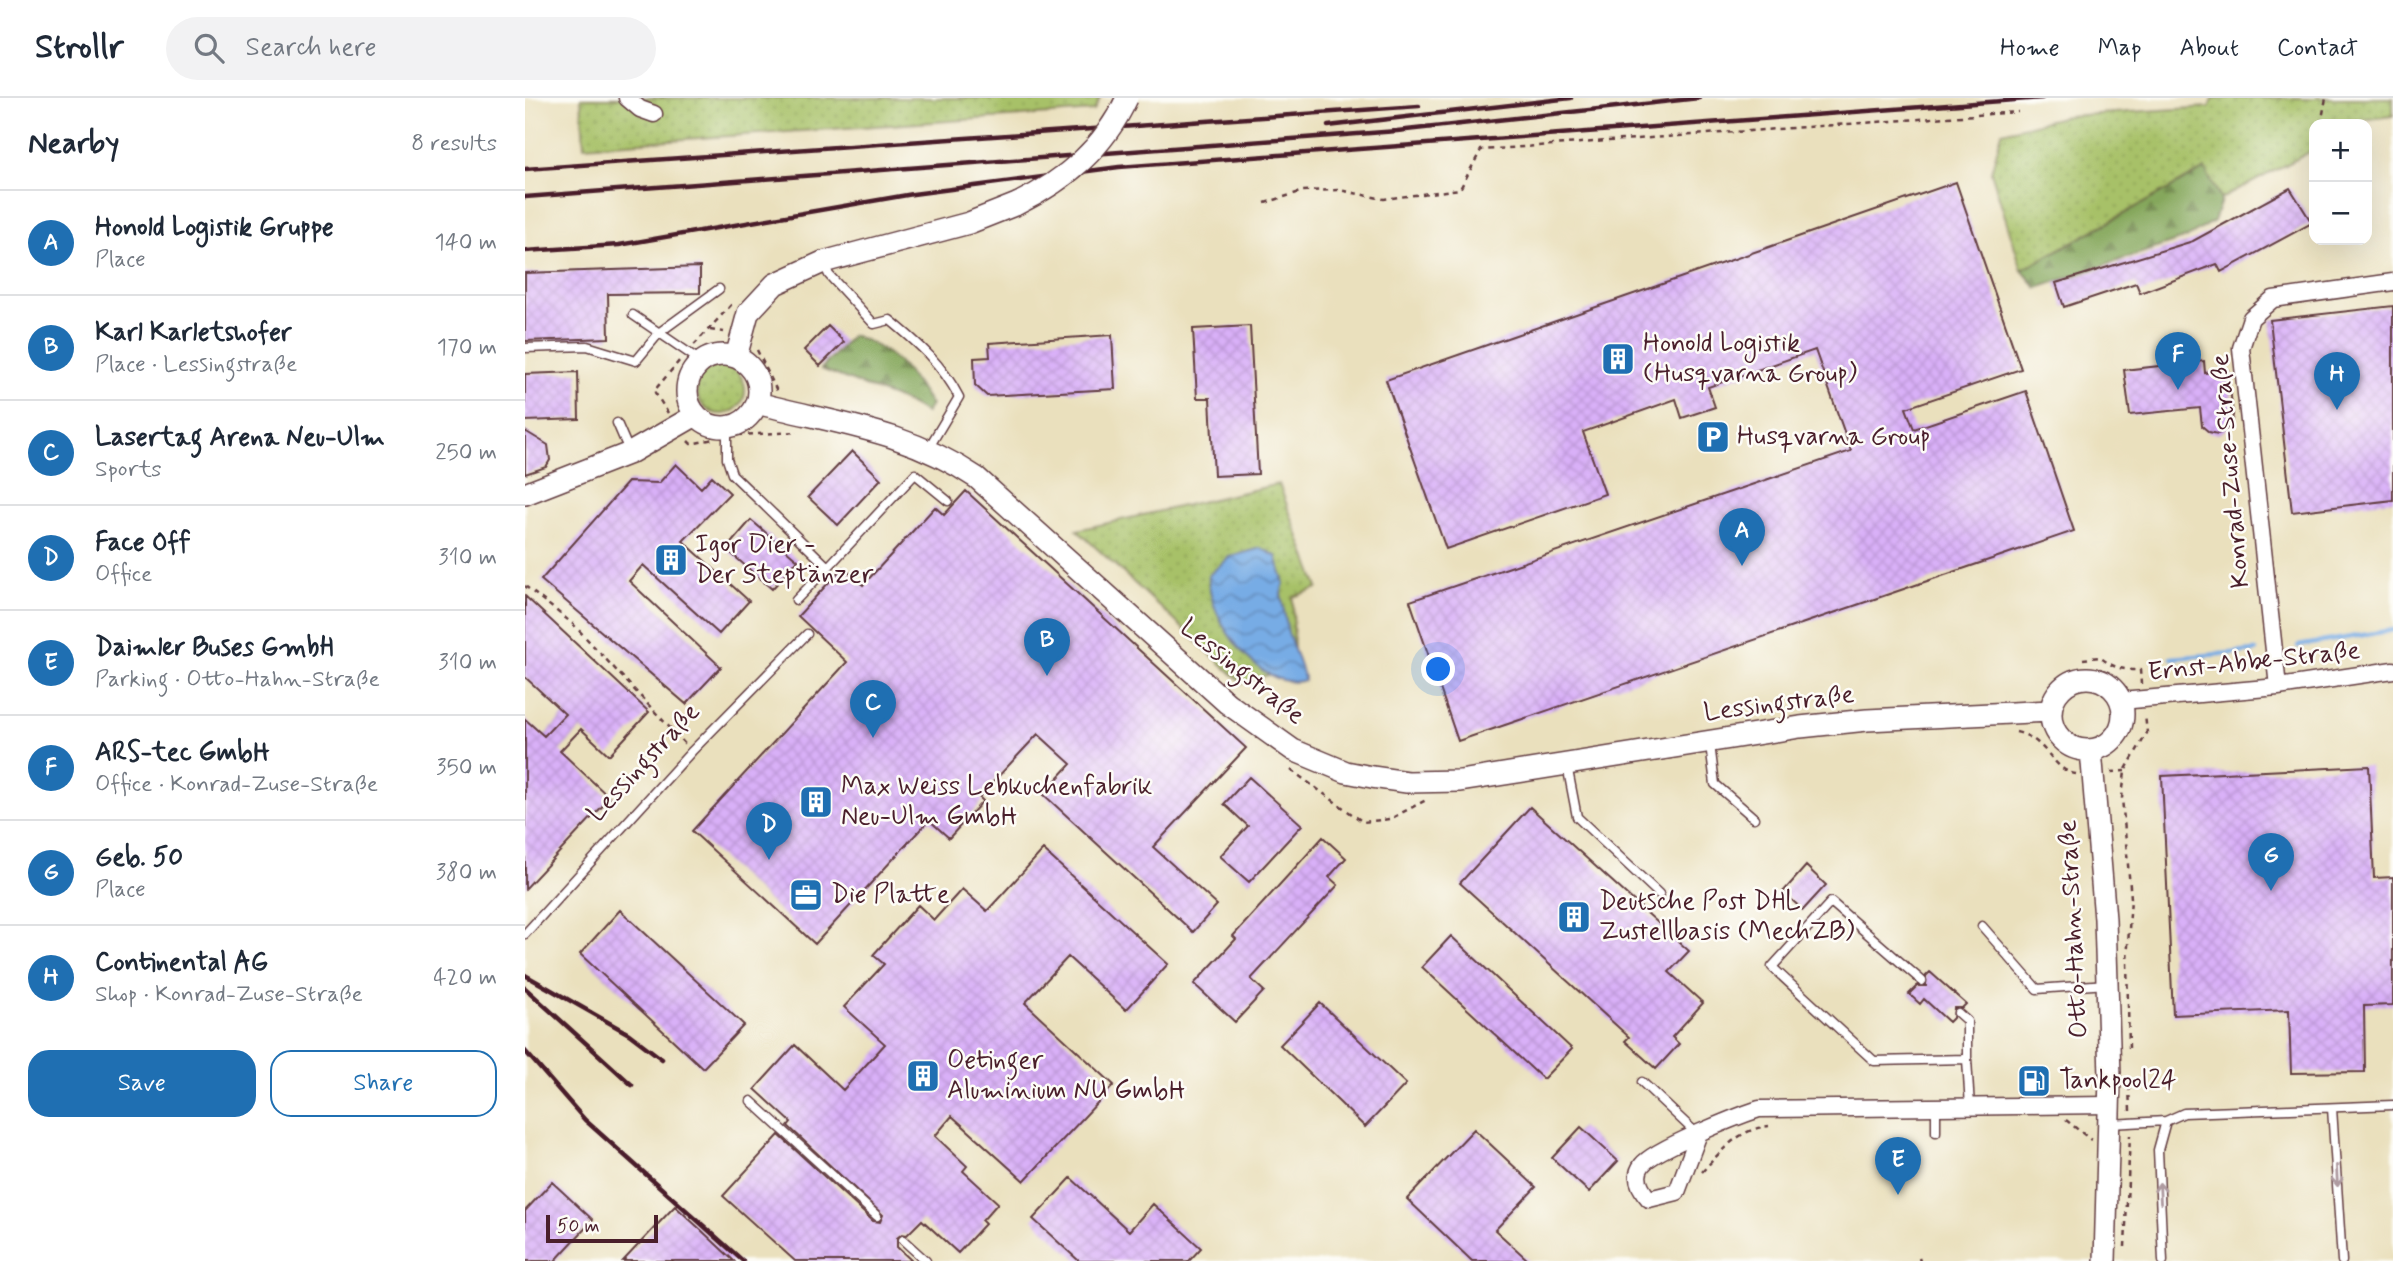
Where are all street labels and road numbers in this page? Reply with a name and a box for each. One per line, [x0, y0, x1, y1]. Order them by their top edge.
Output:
street label: Konrad-Zuse-Straße [2204, 352, 2258, 590]
street label: Lessingstraße [1171, 611, 1312, 735]
street label: Ernst-Abbe-Straße [2146, 634, 2362, 690]
street label: Lessingstraße [1702, 678, 1857, 733]
street label: Lessingstraße [580, 696, 710, 832]
street label: Otto-Hahn-Straße [2051, 819, 2097, 1039]

